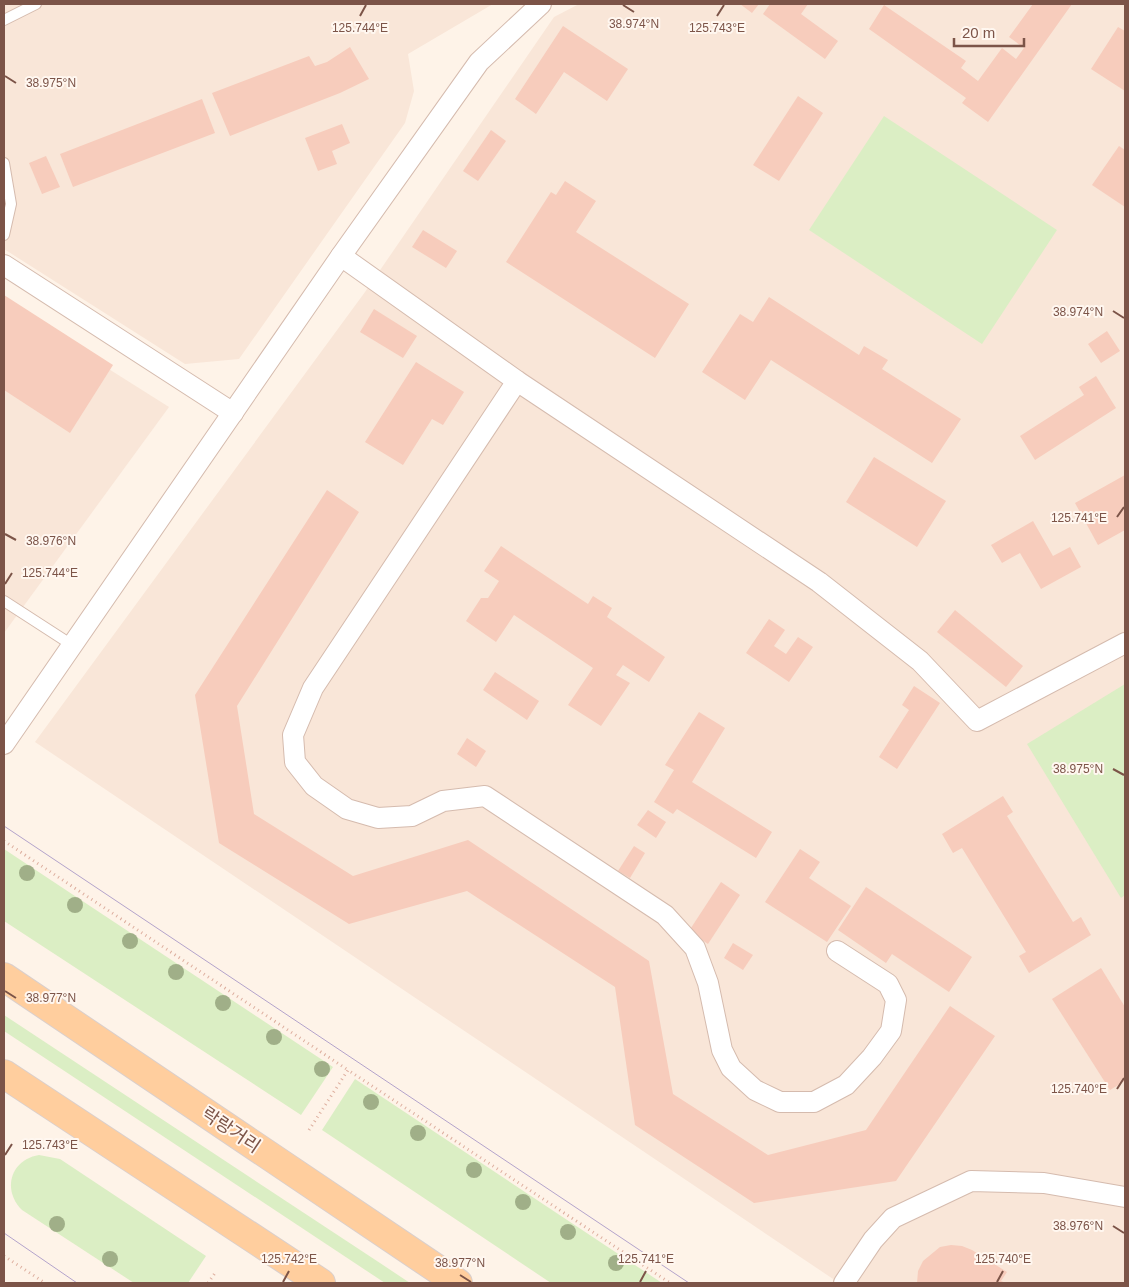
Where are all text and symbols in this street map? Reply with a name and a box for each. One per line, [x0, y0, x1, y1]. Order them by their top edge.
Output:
scale bar [954, 15, 1024, 47]
text: 38.974°N [609, 17, 659, 31]
text: 125.744°E [332, 21, 388, 35]
text: 125.743°E [689, 21, 745, 35]
text: 20 m [962, 24, 995, 41]
text: 38.975°N [26, 76, 76, 90]
text: 38.974°N [1053, 305, 1103, 319]
text: 125.741°E [1051, 511, 1107, 525]
text: 38.976°N [26, 534, 76, 548]
text: 125.744°E [22, 566, 78, 580]
text: 38.975°N [1053, 762, 1103, 776]
text: 38.977°N [26, 991, 76, 1005]
text: 125.740°E [1051, 1082, 1107, 1096]
street label: 락랑거리 [198, 1103, 264, 1157]
text: 125.743°E [22, 1138, 78, 1152]
text: 38.976°N [1053, 1219, 1103, 1233]
text: 125.742°E [261, 1252, 317, 1266]
text: 125.741°E [618, 1252, 674, 1266]
text: 125.740°E [975, 1252, 1031, 1266]
text: 38.977°N [435, 1256, 485, 1270]

